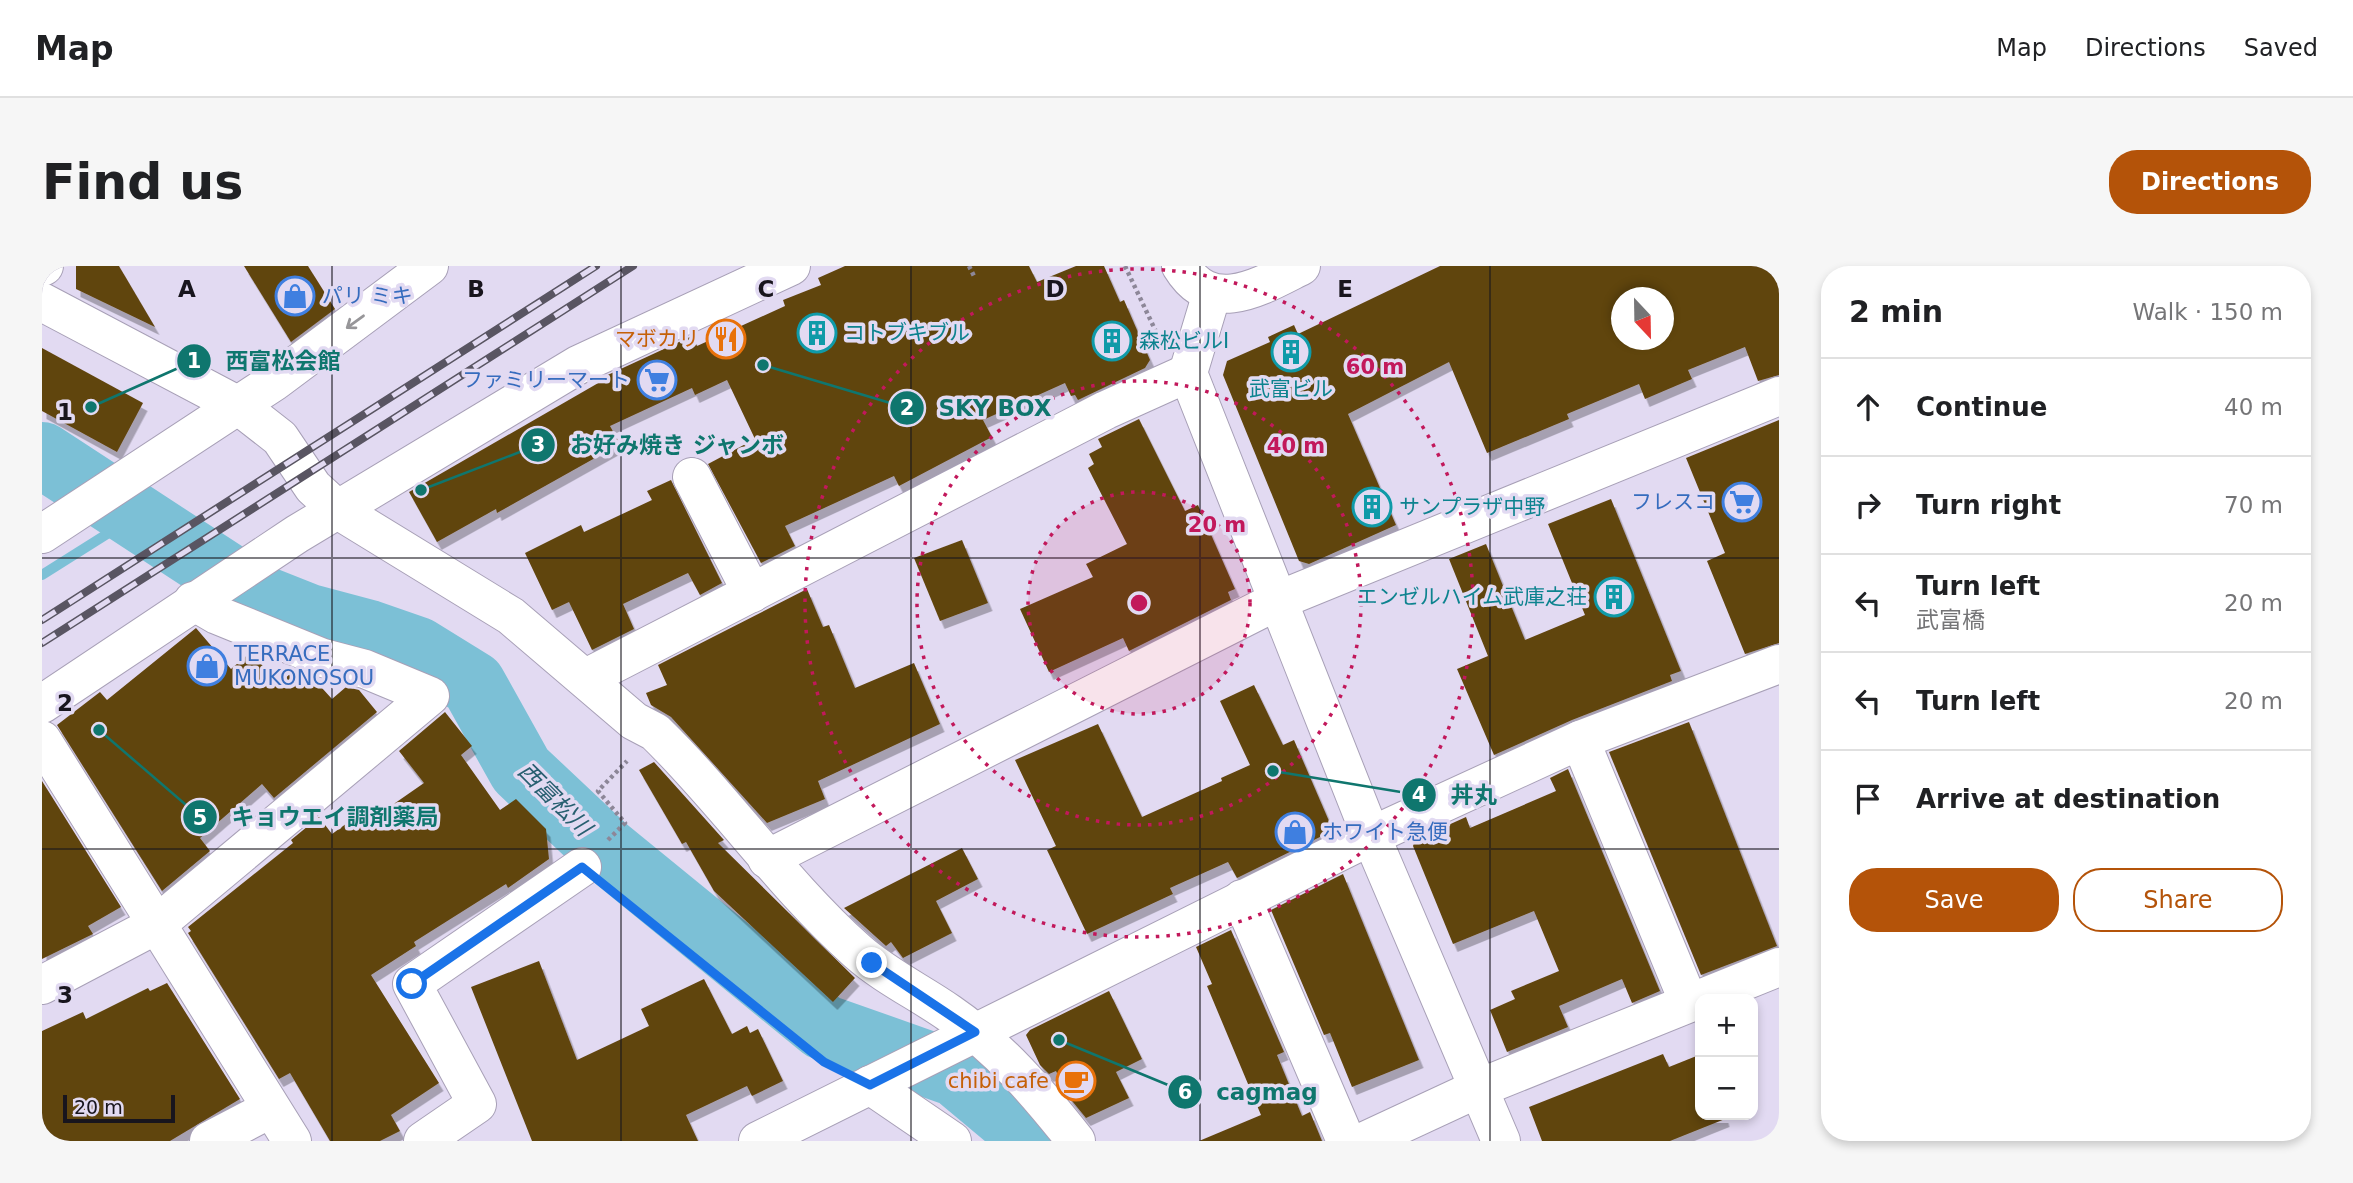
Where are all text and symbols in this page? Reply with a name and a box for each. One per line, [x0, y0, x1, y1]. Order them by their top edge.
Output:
text: Map [35, 29, 114, 68]
text: Map [1996, 34, 2047, 62]
text: Directions [2085, 34, 2206, 62]
text: Saved [2244, 34, 2318, 62]
button: Directions [2109, 150, 2311, 214]
text: Find us [42, 154, 243, 211]
shop icon: パリ ミキ [274, 275, 316, 317]
text: A [178, 276, 196, 302]
text: B [467, 276, 485, 302]
text: C [758, 276, 774, 302]
text: D [1045, 276, 1065, 302]
text: E [1337, 276, 1353, 302]
place label: パリ ミキ [322, 284, 413, 308]
north arrow [1611, 287, 1674, 350]
text: 2 min [1849, 294, 1943, 329]
text: Walk · 150 m [2132, 299, 2283, 325]
building icon: コトブキブル [796, 312, 838, 354]
one-way arrow [346, 315, 365, 329]
restaurant icon: マボカリ [705, 318, 747, 360]
building icon: 森松ビルⅠ [1091, 320, 1133, 362]
place label: コトブキブル [844, 321, 970, 345]
place label: マボカリ [615, 327, 699, 351]
place label: 森松ビルⅠ [1139, 329, 1229, 353]
building icon: 武富ビル [1270, 331, 1312, 373]
callout: 西富松会館 [177, 339, 355, 383]
text: 西富松会館 [226, 348, 341, 374]
text: 1 [187, 349, 201, 373]
text: 60 m [1346, 355, 1404, 379]
supermarket icon: ファミリーマート [636, 359, 678, 401]
place label: ファミリーマート [462, 368, 630, 392]
place label: 武富ビル [1249, 377, 1333, 401]
callout: SKY BOX [890, 386, 1066, 430]
icon: ahead [1849, 388, 1887, 426]
text: Continue [1916, 392, 2047, 422]
text: 40 m [2224, 394, 2283, 420]
text: SKY BOX [938, 395, 1052, 421]
text: 2 [900, 396, 914, 420]
text: 1 [57, 399, 73, 425]
callout: お好み焼き ジャンボ [520, 423, 798, 467]
text: お好み焼き ジャンボ [570, 432, 784, 458]
text: 3 [531, 433, 545, 457]
text: 40 m [1267, 434, 1325, 458]
supermarket icon: フレスコ [1721, 481, 1763, 523]
building icon: サンプラザ中野 [1351, 486, 1393, 528]
icon: right [1849, 486, 1887, 524]
place label: フレスコ [1631, 490, 1715, 514]
text: Turn right [1916, 490, 2061, 520]
text: 70 m [2224, 492, 2283, 518]
place label: サンプラザ中野 [1399, 495, 1545, 519]
text: 20 m [1188, 513, 1246, 537]
text: Turn left [1916, 571, 2040, 601]
building icon: エンゼルハイム武庫之荘 [1593, 576, 1635, 618]
icon: left [1849, 584, 1887, 622]
place label: エンゼルハイム武庫之荘 [1357, 585, 1587, 609]
text: 20 m [2224, 590, 2283, 616]
centre of rings [1127, 591, 1151, 615]
text: 武富橋 [1916, 607, 1985, 633]
place label: TERRACE MUKONOSOU [233, 642, 374, 690]
shop icon: TERRACE MUKONOSOU [186, 645, 228, 687]
icon: left [1849, 682, 1887, 720]
text: Turn left [1916, 686, 2040, 716]
text: 20 m [2224, 688, 2283, 714]
text: 2 [57, 690, 73, 716]
water label: 西富松川 [513, 757, 599, 843]
callout: 丼丸 [1402, 773, 1511, 817]
icon: arrive [1849, 780, 1887, 818]
text: 丼丸 [1451, 782, 1497, 808]
text: 4 [1412, 783, 1426, 807]
text: Arrive at destination [1916, 784, 2220, 814]
callout: キョウエイ調剤薬局 [183, 795, 453, 839]
text: キョウエイ調剤薬局 [232, 804, 439, 830]
text: 5 [193, 806, 207, 830]
shop icon: ホワイト急便 [1274, 811, 1316, 853]
place label: ホワイト急便 [1322, 820, 1448, 844]
button: Save [1849, 868, 2059, 932]
button: Share [2073, 868, 2283, 932]
route end [856, 947, 887, 978]
route start [396, 968, 427, 999]
text: 3 [57, 982, 73, 1008]
map controls [1695, 994, 1758, 1120]
button: + [1695, 994, 1758, 1057]
button: − [1695, 1057, 1758, 1120]
cafe icon: chibi cafe [1055, 1060, 1097, 1102]
place label: chibi cafe [948, 1069, 1049, 1093]
callout: cagmag [1167, 1070, 1332, 1114]
text: cagmag [1216, 1079, 1318, 1105]
text: 6 [1178, 1080, 1192, 1104]
scale bar [63, 1092, 175, 1124]
text: 20 m [74, 1096, 123, 1118]

